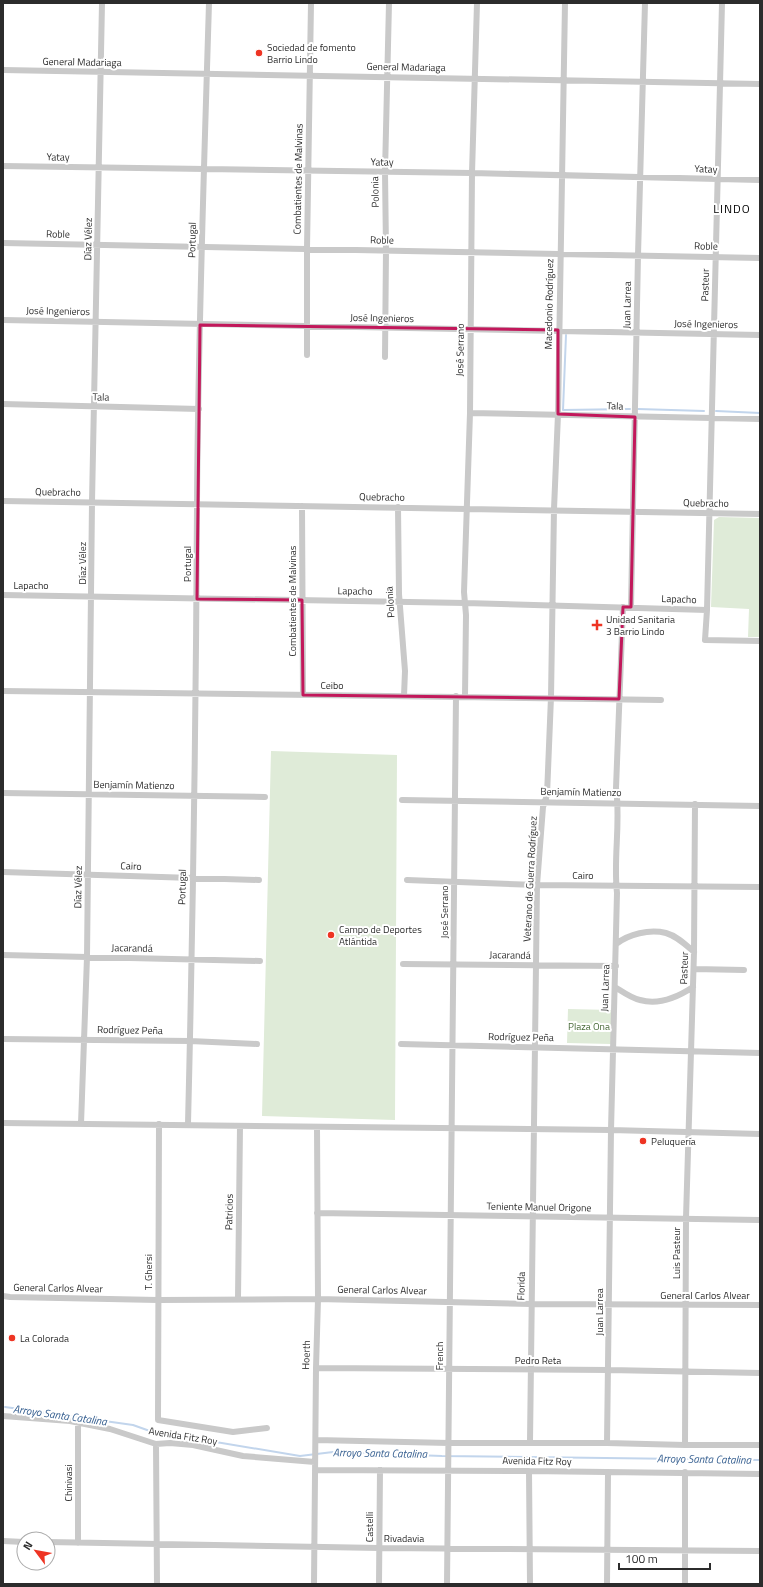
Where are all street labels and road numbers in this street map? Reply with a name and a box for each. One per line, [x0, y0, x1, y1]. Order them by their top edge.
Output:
street label: General Madariaga [42, 54, 122, 70]
street label: General Madariaga [366, 59, 446, 75]
street label: Combatientes de Malvinas [290, 123, 306, 235]
street label: Yatay [46, 149, 70, 165]
street label: Yatay [370, 154, 394, 170]
street label: Yatay [694, 161, 718, 177]
street label: Polonia [367, 176, 383, 208]
street label: Díaz Vélez [80, 217, 96, 261]
street label: Portugal [184, 222, 200, 258]
street label: Roble [46, 226, 70, 242]
street label: Roble [370, 232, 394, 248]
street label: Roble [694, 238, 718, 254]
street label: Macedonio Rodríguez [541, 258, 557, 349]
street label: Pasteur [697, 268, 713, 302]
street label: Juan Larrea [619, 281, 635, 329]
street label: José Ingenieros [26, 303, 90, 319]
street label: José Ingenieros [350, 310, 414, 326]
street label: José Ingenieros [674, 316, 738, 332]
street label: José Serrano [452, 323, 468, 377]
street label: Tala [93, 389, 109, 405]
street label: Tala [606, 398, 624, 414]
street label: Quebracho [35, 484, 81, 500]
street label: Quebracho [359, 489, 405, 505]
street label: Quebracho [683, 495, 729, 511]
street label: Díaz Vélez [75, 541, 90, 584]
street label: Combatientes de Malvinas [285, 545, 300, 657]
street label: Portugal [180, 546, 195, 582]
street label: Lapacho [13, 578, 49, 593]
street label: Lapacho [337, 583, 373, 599]
street label: Polonia [381, 586, 399, 618]
street label: Lapacho [661, 591, 697, 607]
street label: Ceibo [320, 678, 344, 693]
street label: Benjamín Matienzo [93, 777, 175, 793]
street label: Benjamín Matienzo [540, 784, 622, 800]
street label: Veterano de Guerra Rodríguez [519, 815, 541, 942]
street label: Cairo [120, 858, 142, 874]
street label: Díaz Vélez [70, 865, 86, 909]
street label: Cairo [572, 868, 594, 883]
street label: Portugal [174, 869, 190, 905]
street label: José Serrano [437, 885, 452, 939]
street label: Jacarandá [111, 940, 153, 956]
street label: Jacarandá [489, 947, 531, 963]
street label: Pasteur [676, 951, 692, 985]
street label: Juan Larrea [597, 964, 613, 1012]
street label: Rodríguez Peña [97, 1022, 163, 1038]
street label: Rodríguez Peña [488, 1029, 554, 1045]
street label: Patricios [221, 1193, 237, 1230]
street label: Teniente Manuel Origone [486, 1199, 592, 1215]
street label: Luis Pasteur [669, 1226, 684, 1279]
street label: T. Ghersi [141, 1254, 156, 1290]
street label: Florida [513, 1271, 529, 1301]
street label: General Carlos Alvear [13, 1280, 103, 1296]
street label: General Carlos Alvear [337, 1282, 427, 1298]
street label: Juan Larrea [592, 1288, 607, 1336]
street label: General Carlos Alvear [660, 1288, 750, 1303]
street label: Hoerth [298, 1340, 314, 1370]
street label: French [432, 1342, 447, 1370]
street label: Pedro Reta [515, 1353, 561, 1368]
street label: Avenida Fitz Roy [148, 1423, 219, 1449]
street label: Avenida Fitz Roy [502, 1453, 572, 1469]
street label: Chinivasi [61, 1464, 76, 1502]
street label: Castelli [362, 1512, 377, 1542]
street label: Rivadavia [384, 1531, 424, 1546]

